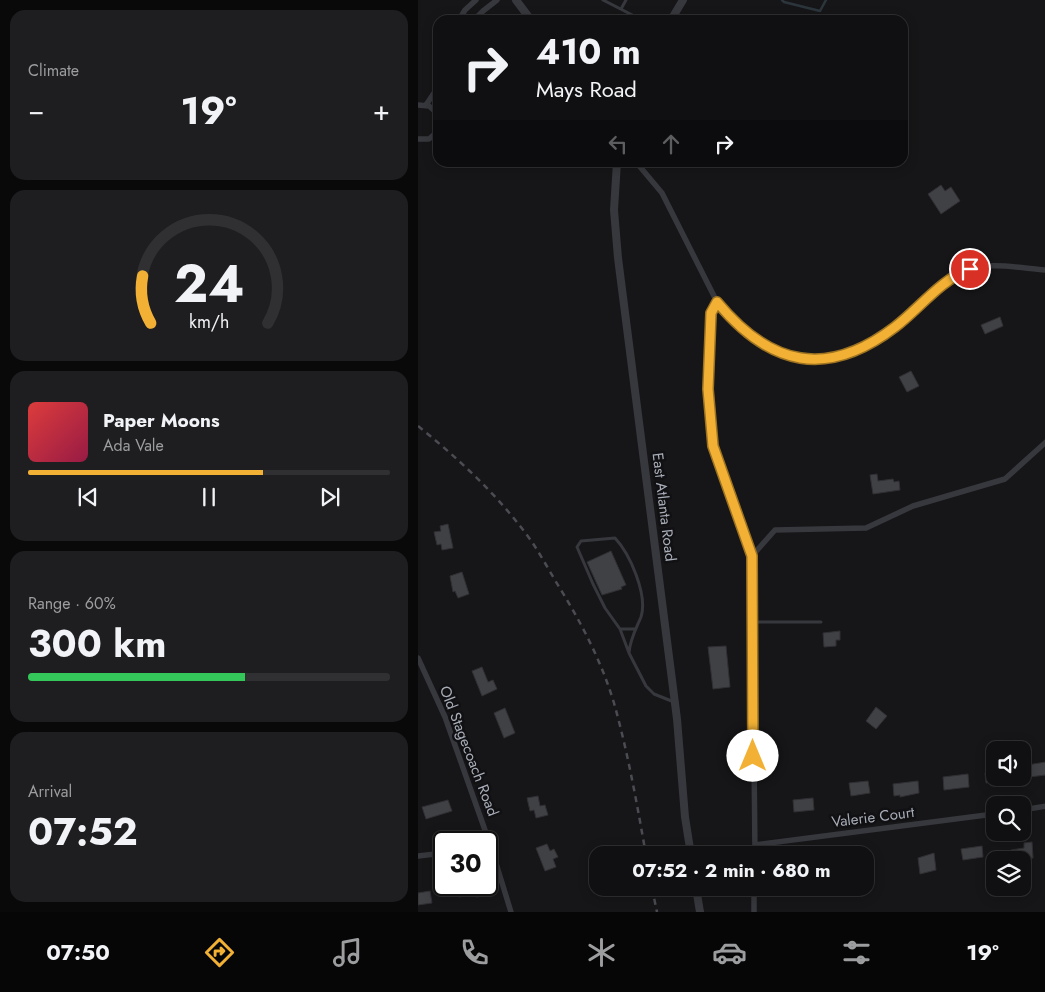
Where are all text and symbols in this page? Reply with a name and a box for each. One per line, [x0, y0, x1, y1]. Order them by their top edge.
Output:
text: 410 m [536, 27, 641, 77]
icon: right [453, 35, 518, 100]
text: Climate [28, 59, 79, 82]
text: Mays Road [536, 73, 637, 105]
text: 19° [181, 83, 237, 138]
text: − [28, 90, 45, 131]
text: + [373, 90, 390, 131]
icon: left [604, 130, 632, 158]
icon: ahead [657, 130, 685, 158]
icon: right [710, 130, 738, 158]
text: 24 [174, 246, 244, 322]
pin [949, 248, 991, 290]
icon: arrive [956, 255, 984, 283]
text: km/h [189, 309, 229, 335]
text: Paper Moons [103, 407, 220, 434]
text: Ada Vale [103, 434, 164, 457]
street label: East Atlanta Road [646, 451, 682, 563]
icon: previous [74, 483, 102, 511]
icon: pause [195, 483, 223, 511]
icon: next [316, 483, 344, 511]
text: Range · 60% [28, 592, 116, 615]
text: 300 km [28, 616, 166, 671]
street label: Old Stagecoach Road [434, 683, 504, 819]
position arrow [726, 729, 778, 781]
map controls [986, 741, 1031, 896]
button: sound [986, 741, 1031, 786]
text: Arrival [28, 780, 72, 803]
button: search [986, 796, 1031, 841]
street label: Valerie Court [830, 801, 916, 833]
text: 07:52 [28, 804, 138, 859]
speed limit sign: 30 [433, 831, 498, 896]
button: layers [986, 851, 1031, 896]
text: 07:52 · 2 min · 680 m [632, 857, 831, 884]
icon: directions [202, 935, 237, 970]
icon: music [330, 935, 365, 970]
icon: phone [457, 935, 492, 970]
icon: climate [584, 935, 619, 970]
icon: car [712, 935, 747, 970]
icon: filters [839, 935, 874, 970]
text: 07:50 [46, 936, 110, 968]
text: 19° [966, 936, 999, 968]

